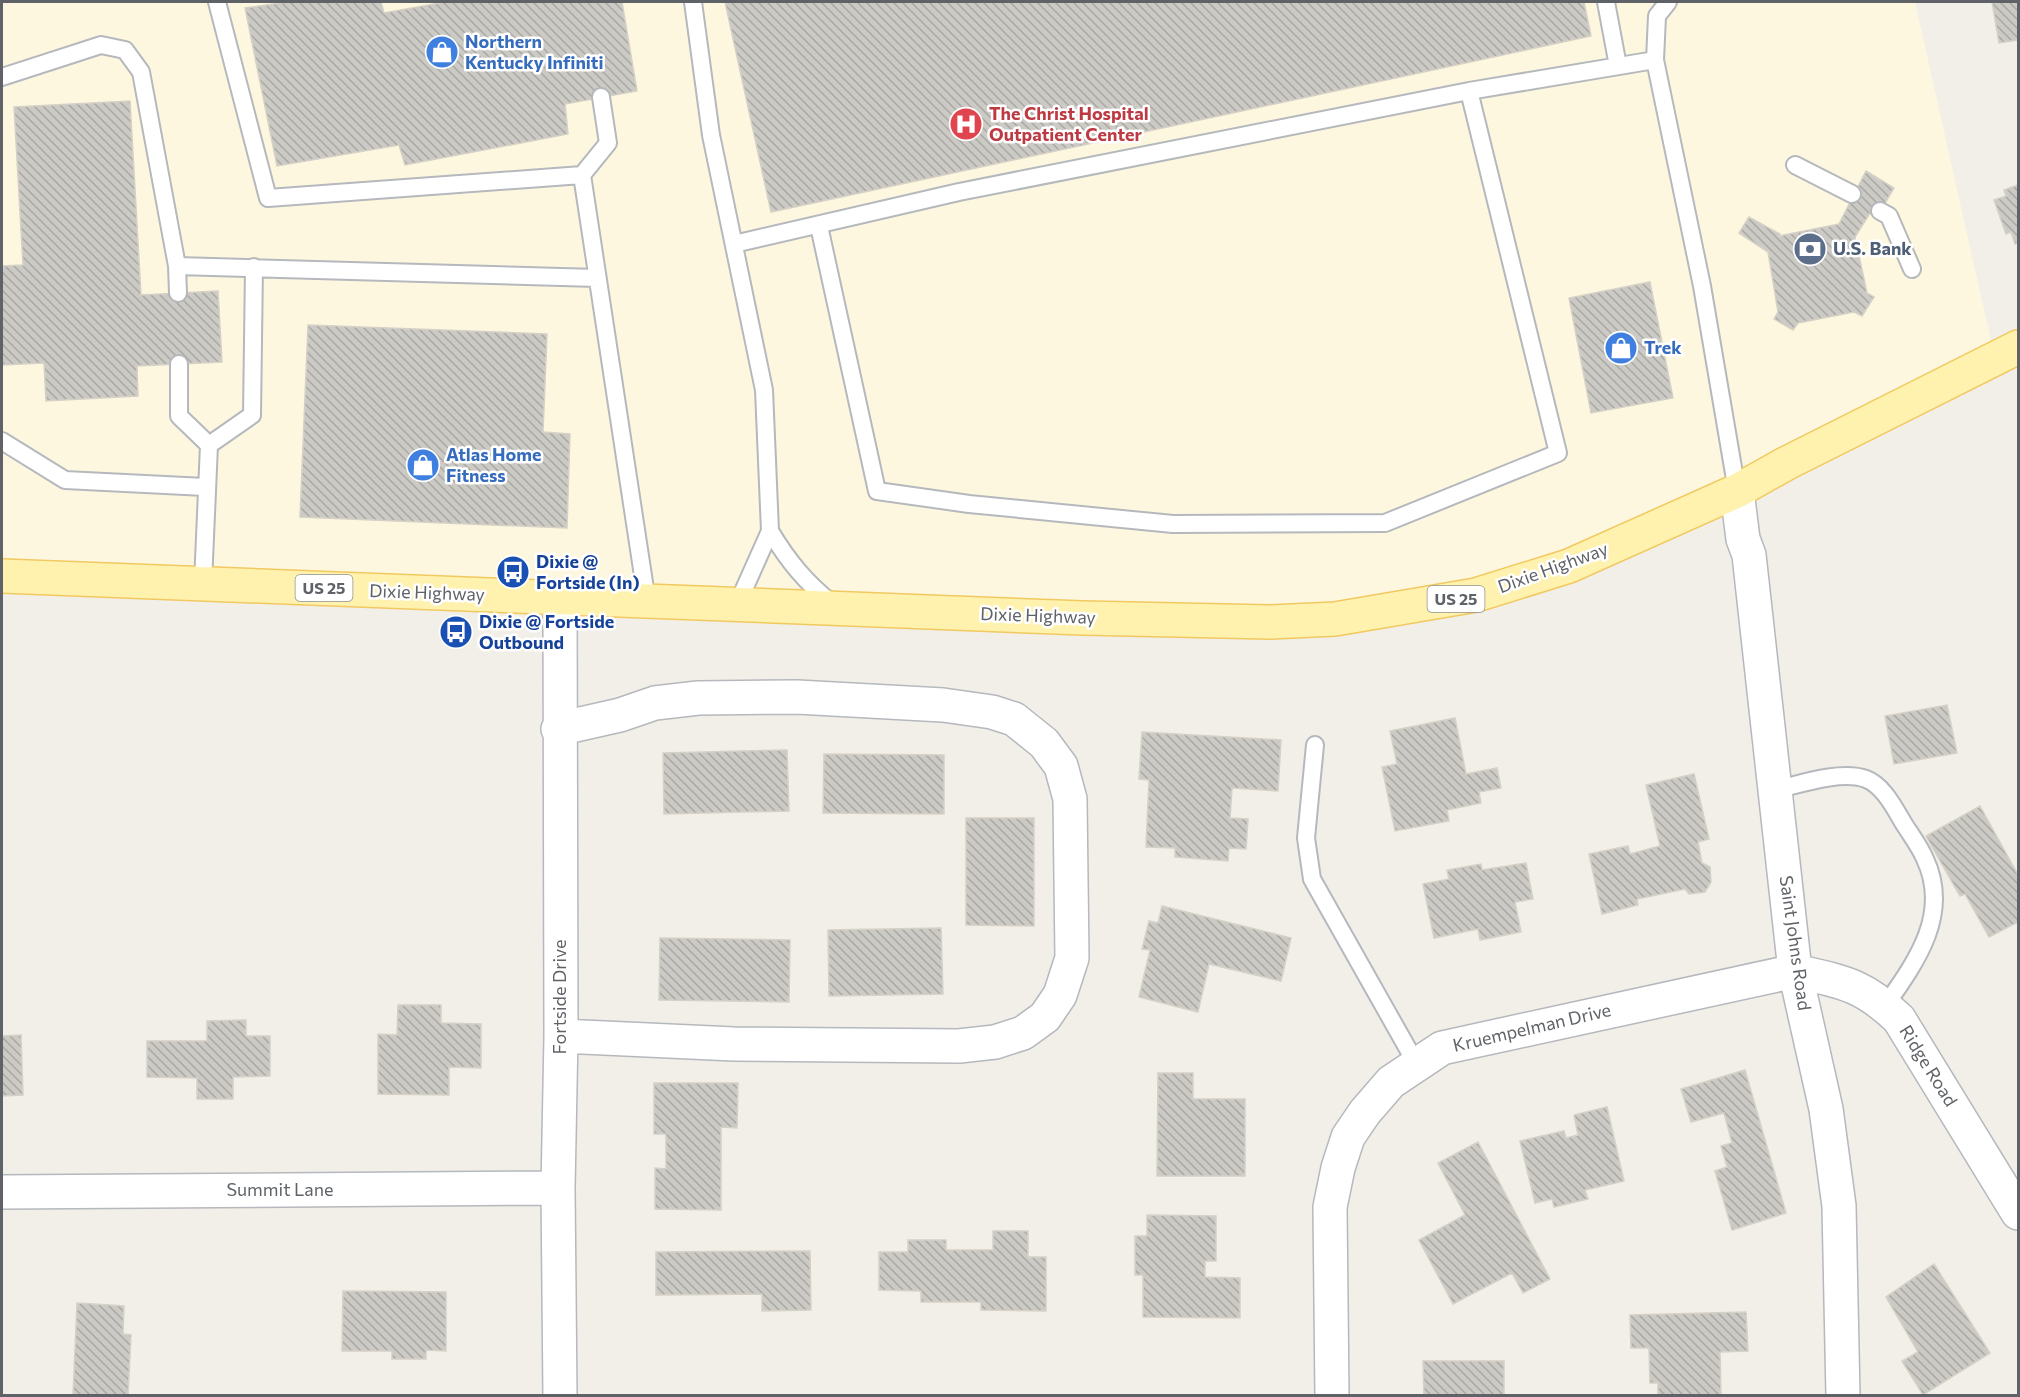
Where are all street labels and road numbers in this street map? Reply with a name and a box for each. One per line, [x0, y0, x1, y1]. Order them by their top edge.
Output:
street label: Dixie Highway [1495, 537, 1611, 597]
road number: US 25 [296, 575, 352, 601]
street label: Dixie Highway [369, 579, 485, 605]
road number: US 25 [1428, 586, 1484, 612]
street label: Dixie Highway [980, 602, 1096, 628]
street label: Saint Johns Road [1776, 874, 1816, 1012]
street label: Fortside Drive [548, 940, 570, 1054]
street label: Kruempelman Drive [1451, 998, 1613, 1056]
street label: Ridge Road [1895, 1021, 1962, 1110]
street label: Summit Lane [226, 1178, 334, 1200]

